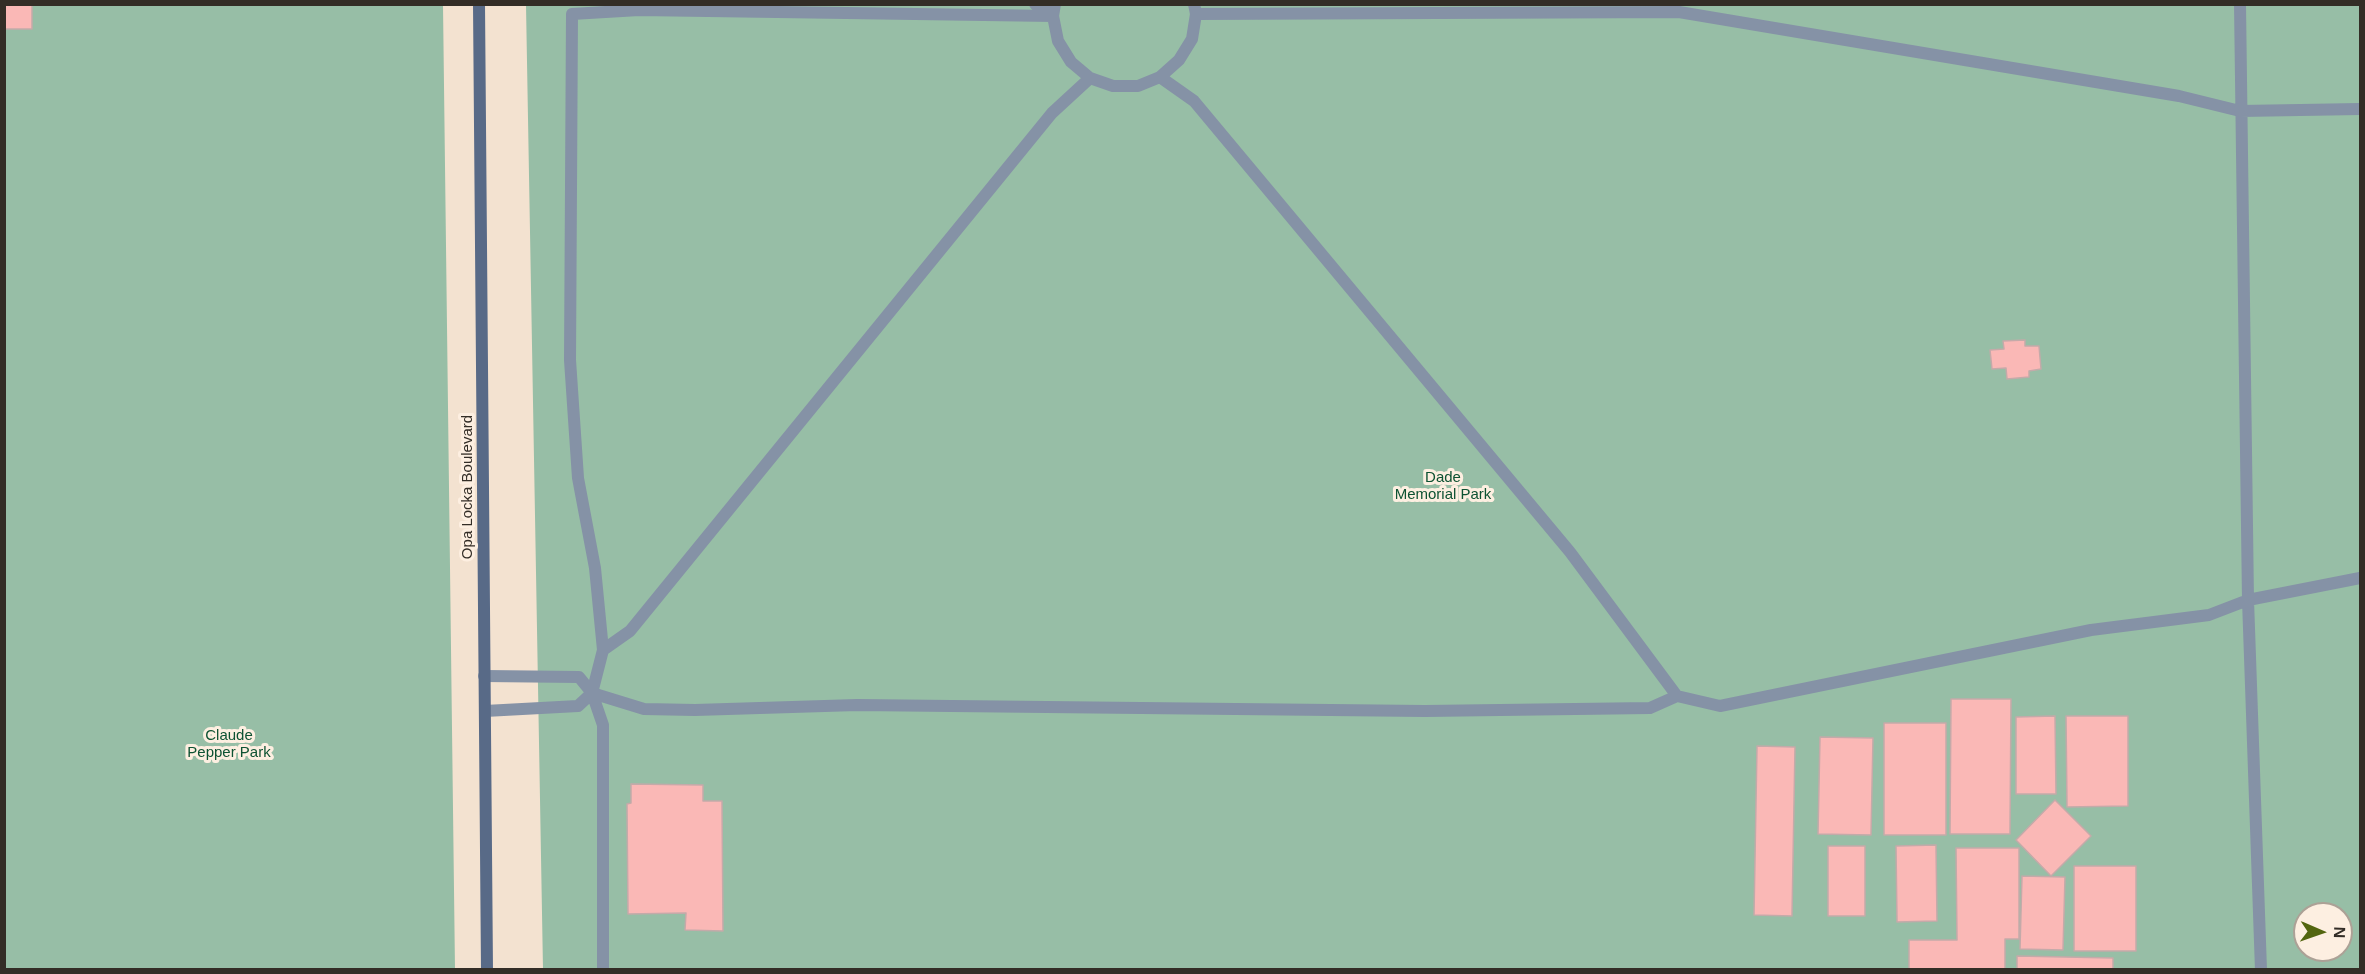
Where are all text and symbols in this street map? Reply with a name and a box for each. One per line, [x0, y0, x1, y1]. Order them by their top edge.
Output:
street label: Opa Locka Boulevard [459, 415, 477, 559]
park label: Dade Memorial Park [1395, 469, 1491, 504]
park label: Claude Pepper Park [187, 727, 271, 762]
north arrow [2293, 902, 2353, 962]
text: N [2331, 927, 2348, 939]

